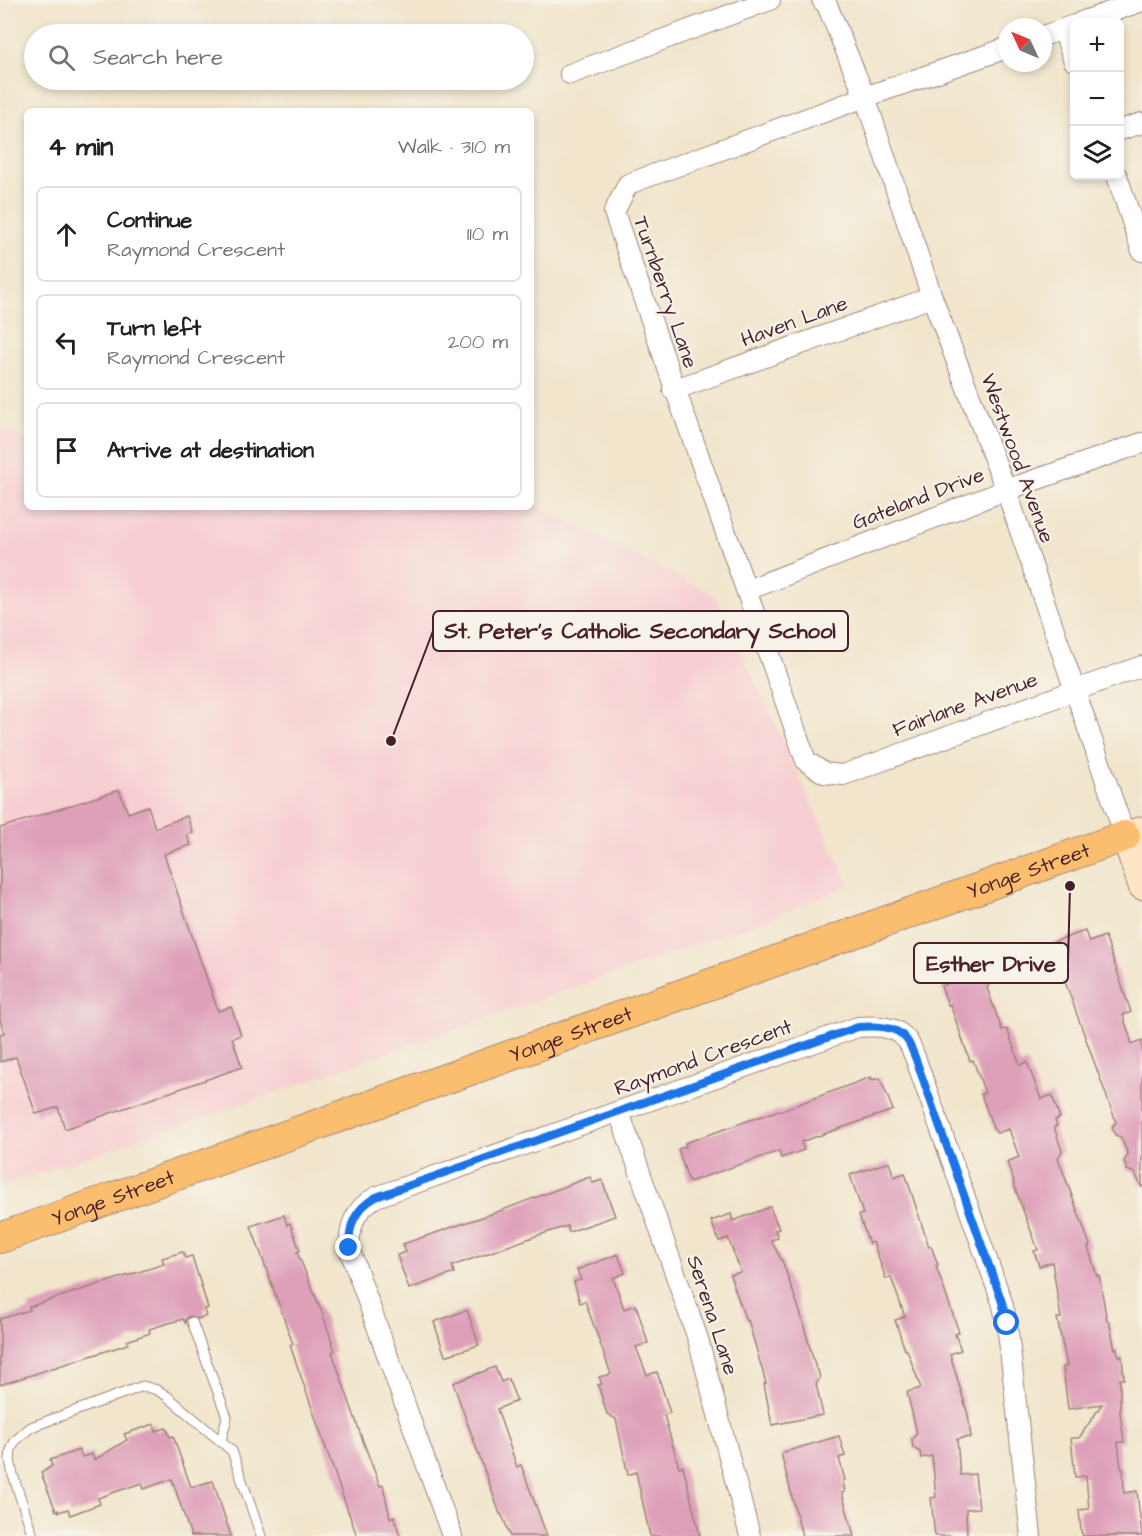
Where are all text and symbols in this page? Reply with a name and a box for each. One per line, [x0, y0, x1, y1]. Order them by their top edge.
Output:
north arrow [998, 18, 1052, 72]
map controls [1070, 18, 1124, 180]
button: + [1070, 18, 1124, 72]
search box [24, 24, 534, 90]
icon: search [45, 41, 78, 74]
text: Search here [93, 42, 223, 73]
button: − [1070, 72, 1124, 126]
button: layers [1070, 126, 1124, 180]
text: 4 min [48, 129, 113, 165]
text: Walk · 310 m [398, 133, 510, 161]
text: Continue [107, 205, 192, 236]
street label: Turnberry Lane [624, 212, 705, 373]
icon: ahead [50, 218, 83, 251]
text: 110 m [467, 220, 508, 248]
text: Raymond Crescent [107, 236, 285, 264]
street label: Haven Lane [737, 289, 852, 354]
text: Turn left [107, 313, 201, 344]
icon: left [50, 326, 83, 359]
text: 200 m [448, 328, 508, 356]
text: Raymond Crescent [107, 344, 285, 372]
street label: Westwood Avenue [973, 370, 1062, 547]
icon: arrive [50, 434, 83, 467]
text: Arrive at destination [107, 435, 314, 466]
street label: Gateland Drive [848, 460, 988, 537]
callout: St. Peter's Catholic Secondary School [433, 611, 848, 651]
text: St. Peter's Catholic Secondary School [443, 616, 836, 649]
street label: Fairlane Avenue [889, 665, 1042, 744]
street label: Yonge Street [963, 835, 1095, 906]
callout: Esther Drive [914, 943, 1068, 983]
text: Esther Drive [926, 949, 1056, 980]
street label: Yonge Street [505, 999, 637, 1070]
street label: Raymond Crescent [610, 1012, 797, 1105]
street label: Yonge Street [48, 1163, 179, 1233]
route end [335, 1234, 361, 1260]
street label: Serena Lane [680, 1251, 746, 1379]
route start [993, 1309, 1019, 1335]

